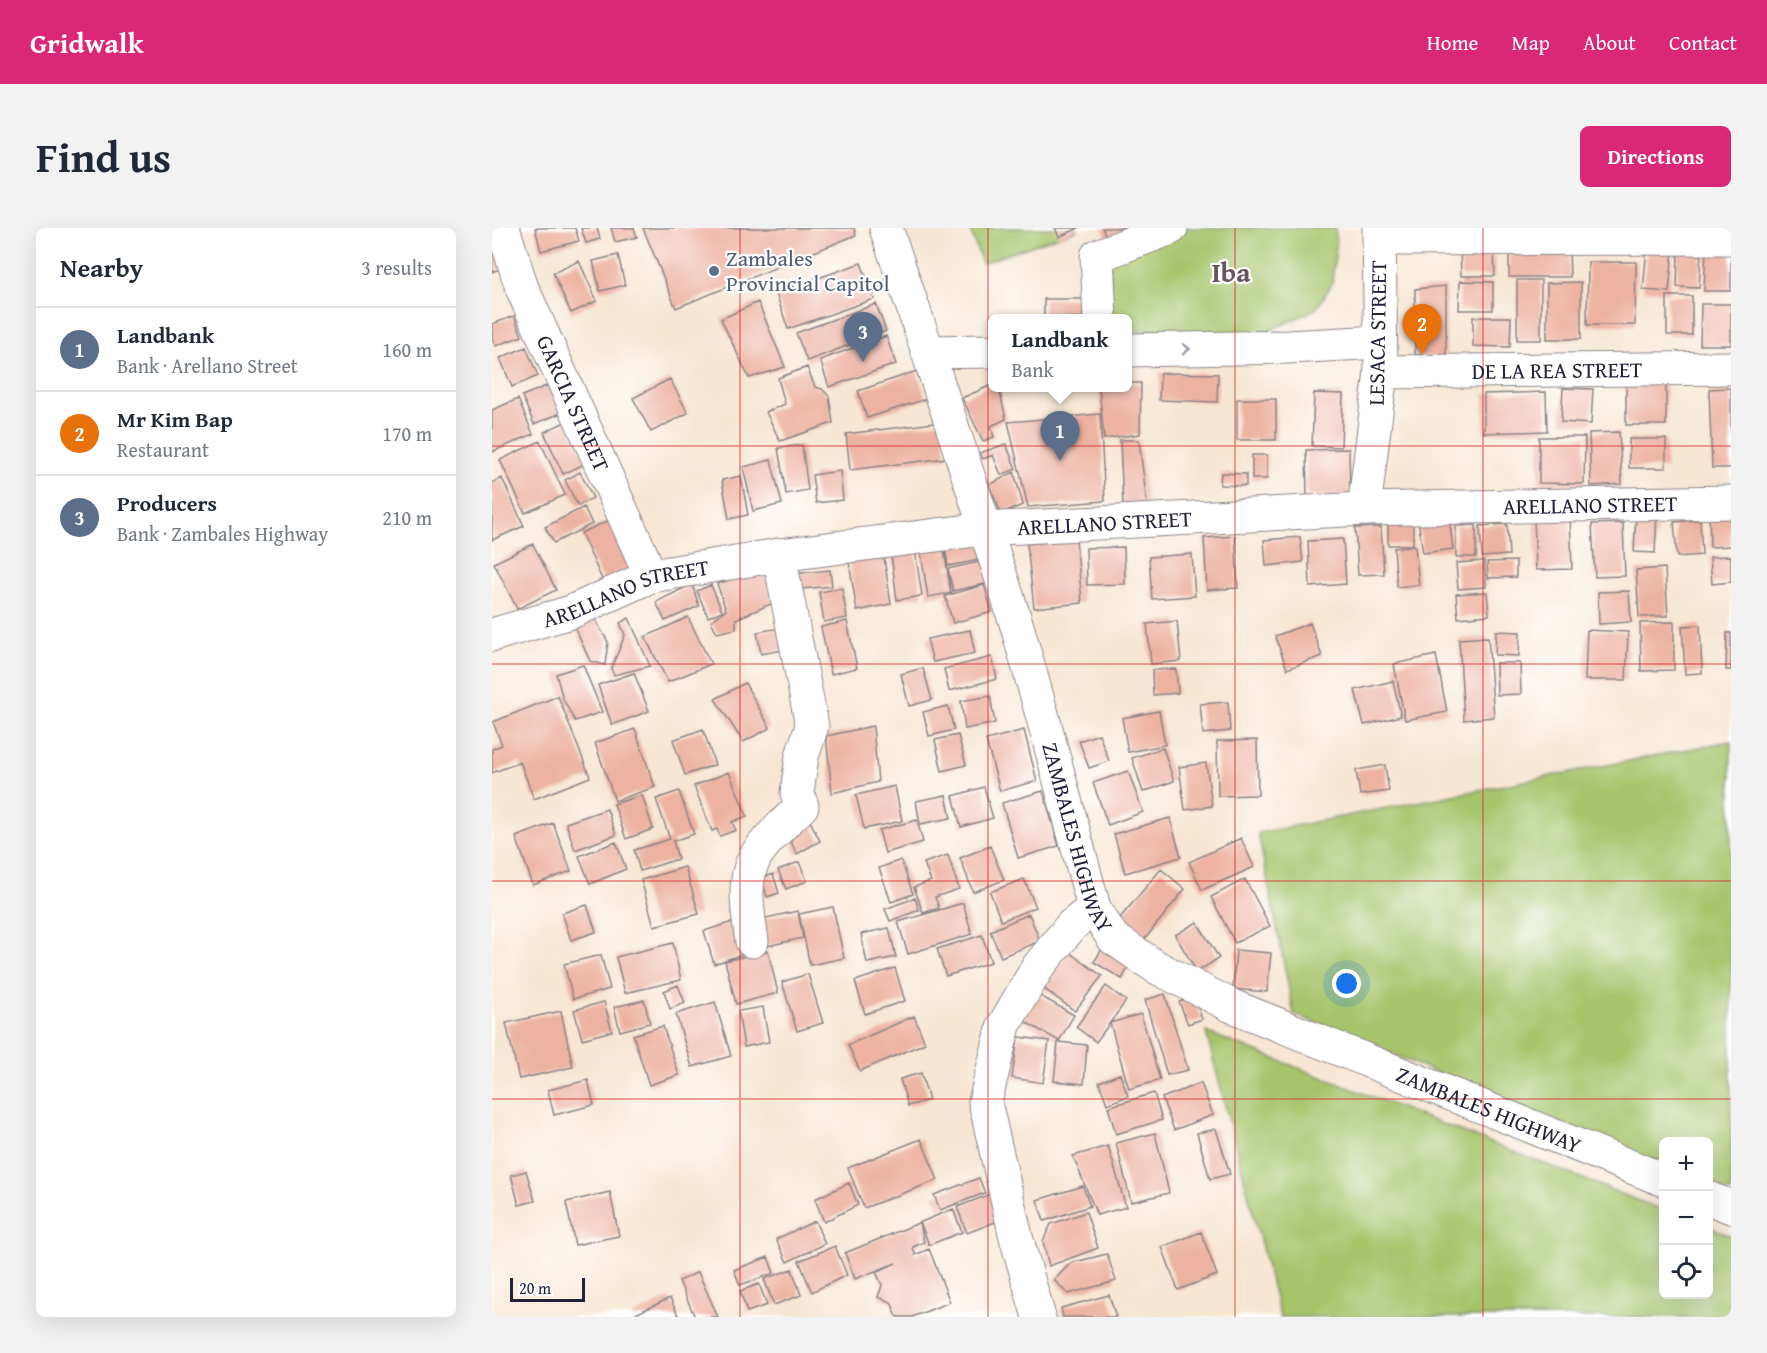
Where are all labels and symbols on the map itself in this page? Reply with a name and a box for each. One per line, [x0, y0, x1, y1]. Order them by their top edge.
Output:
place label: Zambales Provincial Capitol [726, 242, 890, 299]
district label: Iba [1211, 251, 1251, 292]
street label: LESACA STREET [1360, 260, 1394, 406]
marker: Zambales Provincial Capitol [707, 264, 721, 278]
pin: 2 [1402, 304, 1442, 354]
pin: 3 [844, 312, 883, 362]
street label: GARCIA STREET [529, 330, 618, 476]
one-way arrow [1181, 342, 1190, 355]
street label: DE LA REA STREET [1471, 353, 1642, 387]
pin: 1 [1040, 412, 1080, 461]
street label: ARELLANO STREET [1502, 487, 1678, 522]
street label: ARELLANO STREET [1016, 502, 1193, 543]
street label: ARELLANO STREET [539, 551, 711, 635]
street label: ZAMBALES HIGHWAY [1034, 739, 1122, 939]
your location [1332, 969, 1361, 998]
street label: ZAMBALES HIGHWAY [1391, 1058, 1586, 1161]
scale bar [510, 1275, 585, 1302]

